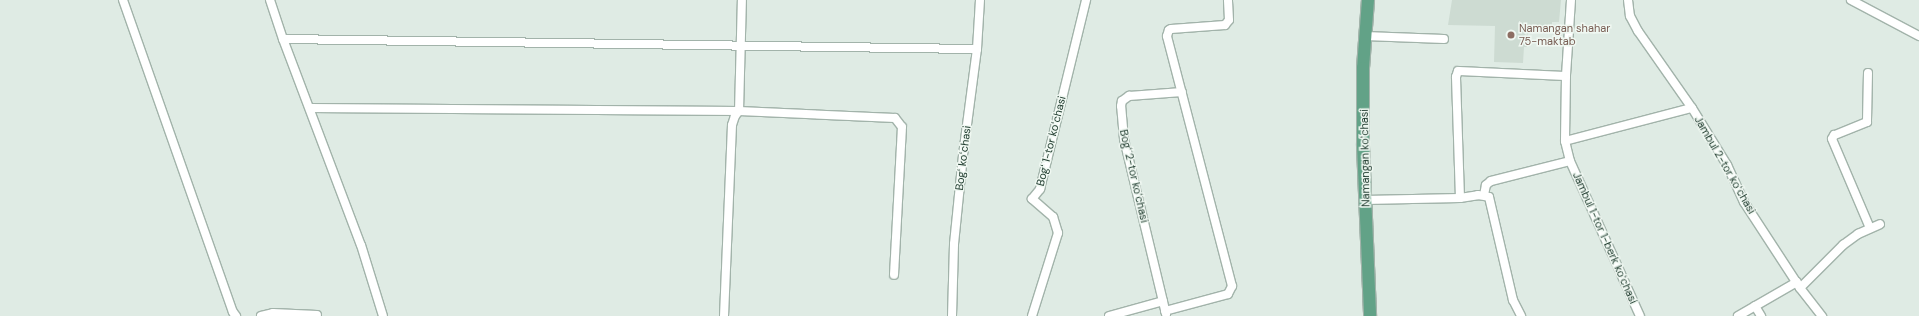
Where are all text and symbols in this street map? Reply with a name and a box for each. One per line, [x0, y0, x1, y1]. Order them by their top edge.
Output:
place label: Namangan shahar 75-maktab [1519, 22, 1610, 48]
marker: Namangan shahar 75-maktab [1506, 30, 1516, 40]
street label: Bogʻ 1-tor koʻchasi [1033, 95, 1069, 187]
street label: Namangan koʻchasi [1358, 109, 1372, 207]
street label: Jambul 2-tor koʻchasi [1692, 114, 1758, 216]
street label: Bogʻ koʻchasi [952, 125, 974, 191]
street label: Bogʻ 2-tor koʻchasi [1117, 128, 1151, 224]
street label: Jambul 1-tor 1-berk koʻchasi [1570, 170, 1640, 306]

